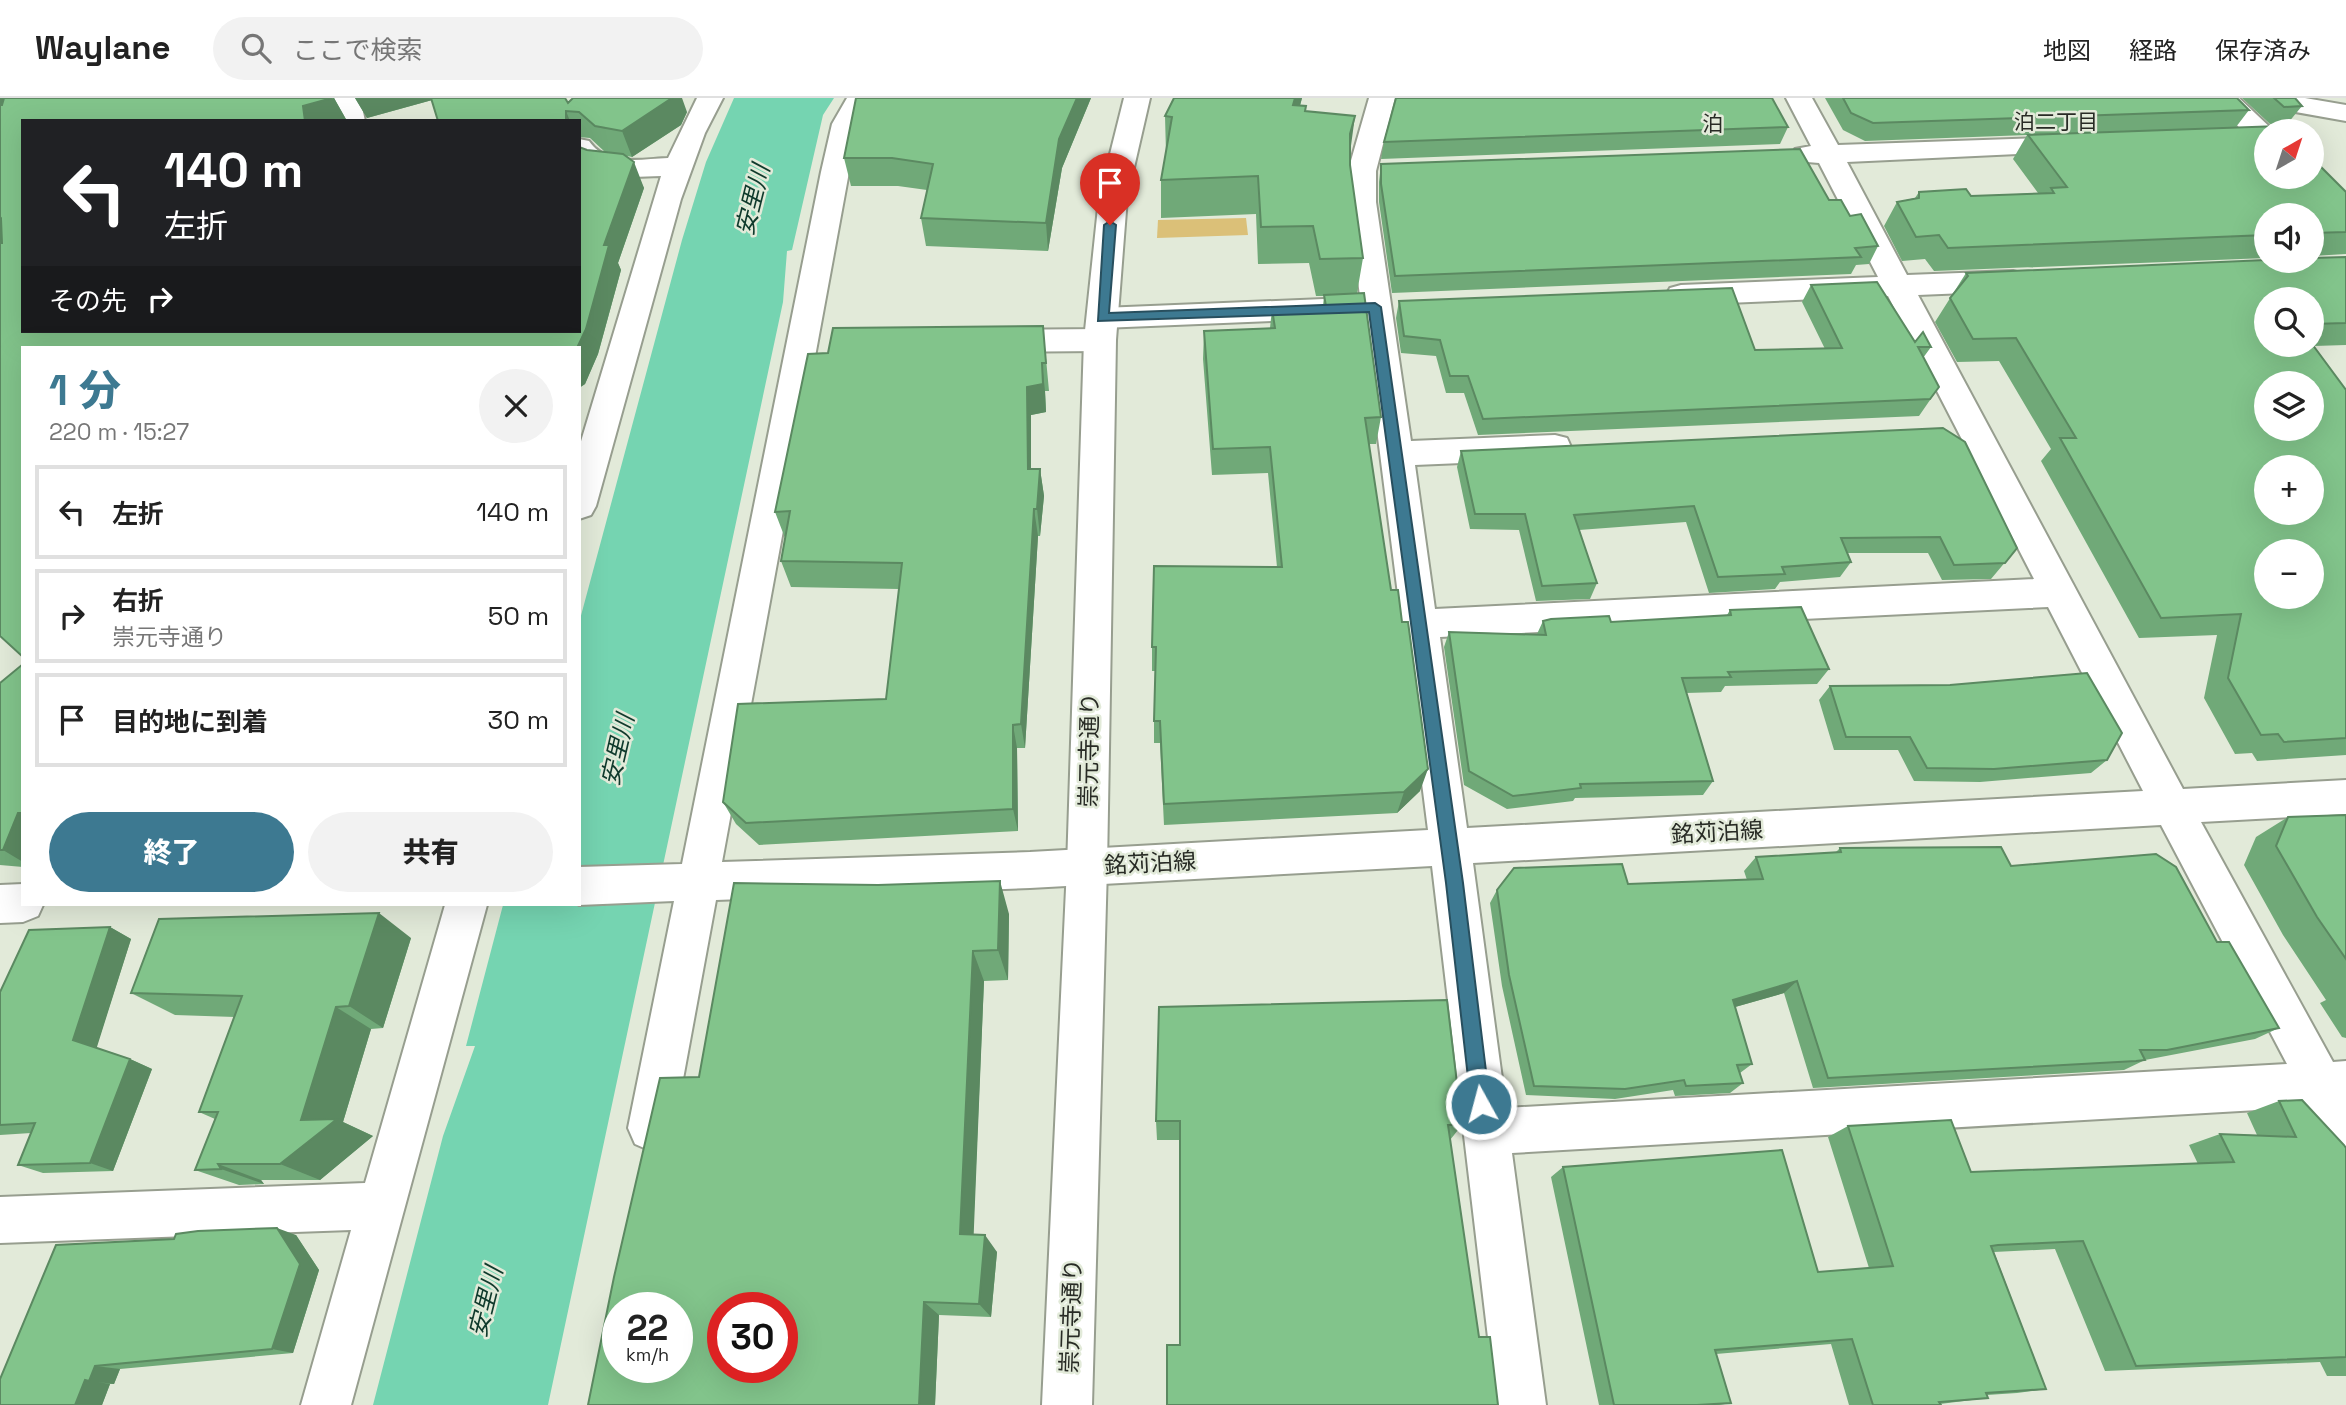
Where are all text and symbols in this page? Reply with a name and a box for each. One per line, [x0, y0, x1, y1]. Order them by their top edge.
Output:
search box [213, 17, 703, 80]
text: Waylane [35, 27, 171, 69]
icon: search [237, 29, 275, 67]
text: ここで検索 [293, 33, 423, 67]
text: 地図 [2043, 35, 2091, 66]
text: 経路 [2129, 35, 2177, 66]
text: 保存済み [2215, 35, 2311, 66]
district label: 泊二丁目 [2014, 108, 2098, 135]
district label: 泊 [1703, 110, 1724, 137]
north arrow [2254, 119, 2324, 189]
map controls [2254, 119, 2324, 609]
text: 140 m [164, 139, 303, 201]
icon: left [49, 147, 140, 238]
pin [1080, 153, 1140, 225]
water label: 安里川 [729, 158, 777, 239]
icon: arrive [1091, 164, 1129, 202]
button: sound [2254, 203, 2324, 273]
text: 左折 [164, 206, 228, 246]
icon: right [141, 280, 179, 318]
text: その先 [49, 284, 127, 318]
button: search [2254, 287, 2324, 357]
text: 1 分 [49, 364, 121, 417]
button: close [479, 369, 553, 443]
button: layers [2254, 371, 2324, 441]
text: 220 m · 15:27 [49, 417, 189, 447]
button: + [2254, 455, 2324, 525]
icon: left [53, 493, 91, 531]
text: 140 m [476, 495, 549, 529]
text: 左折 [112, 497, 164, 531]
button: − [2254, 539, 2324, 609]
text: 右折 [112, 584, 164, 618]
icon: right [53, 597, 91, 635]
text: 50 m [488, 599, 549, 633]
text: 崇元寺通り [112, 622, 227, 652]
street label: 崇元寺通り [1073, 692, 1105, 808]
icon: arrive [53, 701, 91, 739]
text: 30 m [488, 703, 549, 737]
text: 目的地に到着 [112, 705, 268, 739]
water label: 安里川 [594, 708, 641, 788]
button: 終了 [49, 812, 294, 892]
button: 共有 [308, 812, 553, 892]
street label: 銘苅泊線 [1670, 815, 1764, 849]
street label: 銘苅泊線 [1103, 846, 1197, 880]
position arrow [1444, 1067, 1518, 1141]
street label: 崇元寺通り [1054, 1258, 1088, 1374]
water label: 安里川 [462, 1260, 510, 1341]
speed limit sign: 30 [707, 1292, 798, 1383]
text: 22 [627, 1306, 668, 1350]
text: km/h [626, 1343, 669, 1366]

